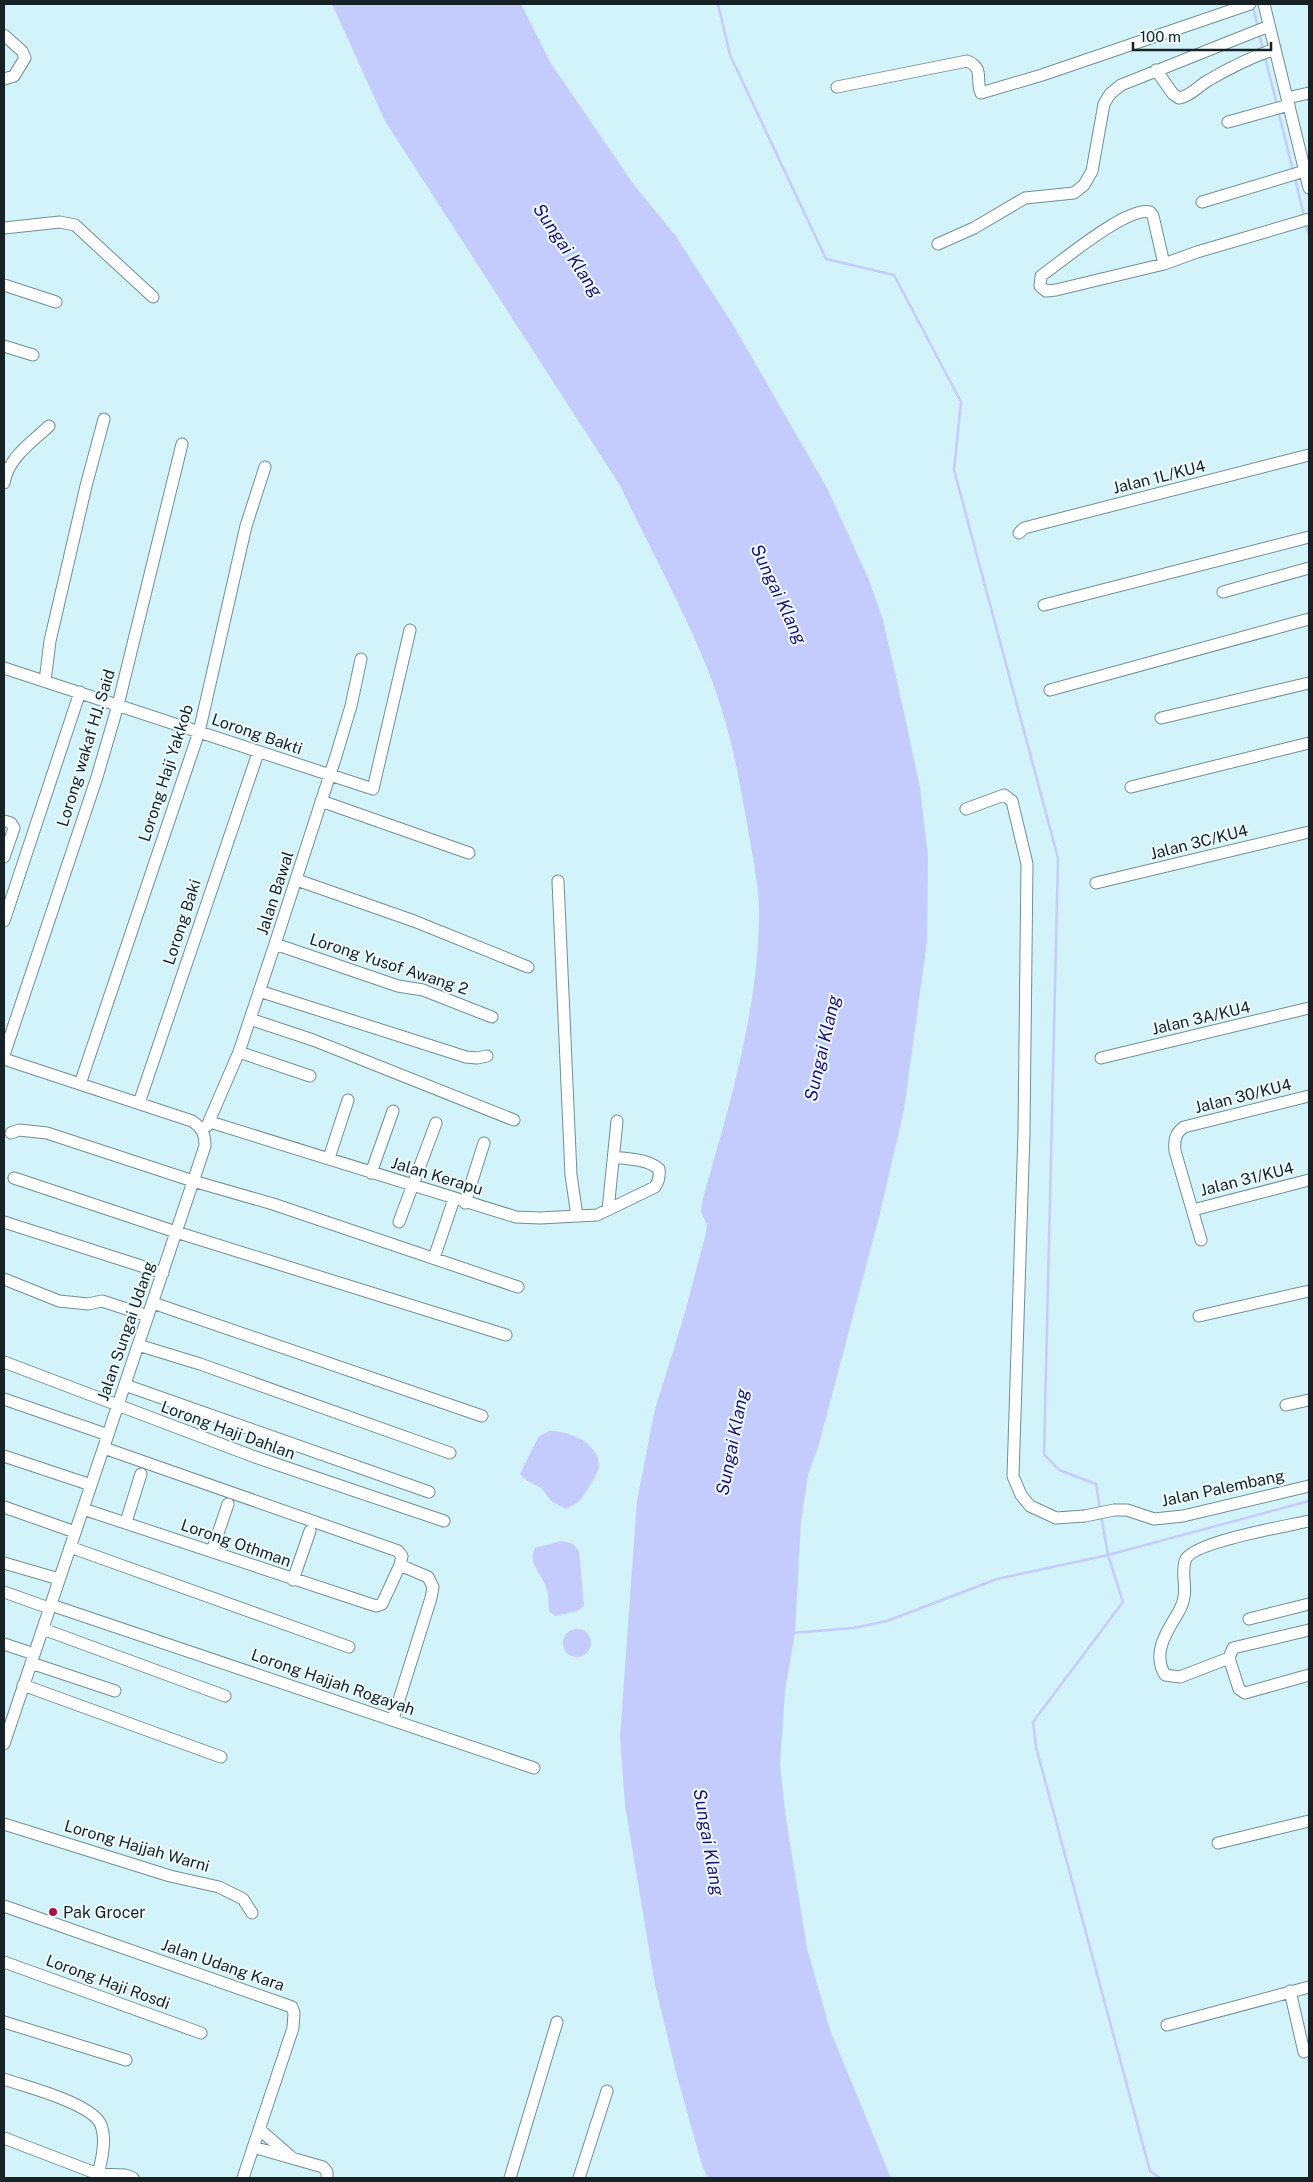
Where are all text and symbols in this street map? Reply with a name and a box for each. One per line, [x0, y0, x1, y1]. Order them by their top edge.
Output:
scale bar [1133, 20, 1270, 52]
text: 100 m [1140, 28, 1181, 45]
water label: Sungai Klang [529, 199, 607, 301]
street label: Jalan 1L/KU4 [1111, 456, 1207, 498]
water label: Sungai Klang [747, 541, 812, 648]
street label: Lorong wakaf HJ. Said [53, 667, 119, 829]
street label: Lorong Haji Yakkob [135, 702, 197, 844]
street label: Lorong Bakti [209, 710, 305, 758]
street label: Jalan 3C/KU4 [1148, 821, 1250, 863]
street label: Jalan Bawal [253, 849, 298, 937]
street label: Lorong Baki [159, 877, 205, 967]
street label: Lorong Yusof Awang 2 [307, 929, 471, 999]
water label: Sungai Klang [800, 993, 844, 1103]
street label: Jalan 3A/KU4 [1150, 997, 1252, 1039]
street label: Jalan 30/KU4 [1193, 1075, 1293, 1117]
street label: Jalan Kerapu [389, 1153, 485, 1199]
street label: Jalan 31/KU4 [1198, 1158, 1296, 1200]
street label: Jalan Sungai Udang [93, 1259, 159, 1403]
water label: Sungai Klang [711, 1387, 753, 1497]
street label: Lorong Haji Dahlan [158, 1397, 298, 1463]
street label: Jalan Palembang [1160, 1466, 1286, 1510]
street label: Lorong Othman [178, 1515, 294, 1571]
street label: Lorong Hajjah Rogayah [249, 1645, 417, 1719]
water label: Sungai Klang [689, 1787, 729, 1897]
street label: Lorong Hajjah Warni [62, 1816, 212, 1876]
place label: Pak Grocer [63, 1903, 146, 1922]
marker: Pak Grocer [47, 1906, 59, 1918]
street label: Jalan Udang Kara [159, 1935, 287, 1995]
street label: Lorong Haji Rosdi [43, 1951, 173, 2013]

